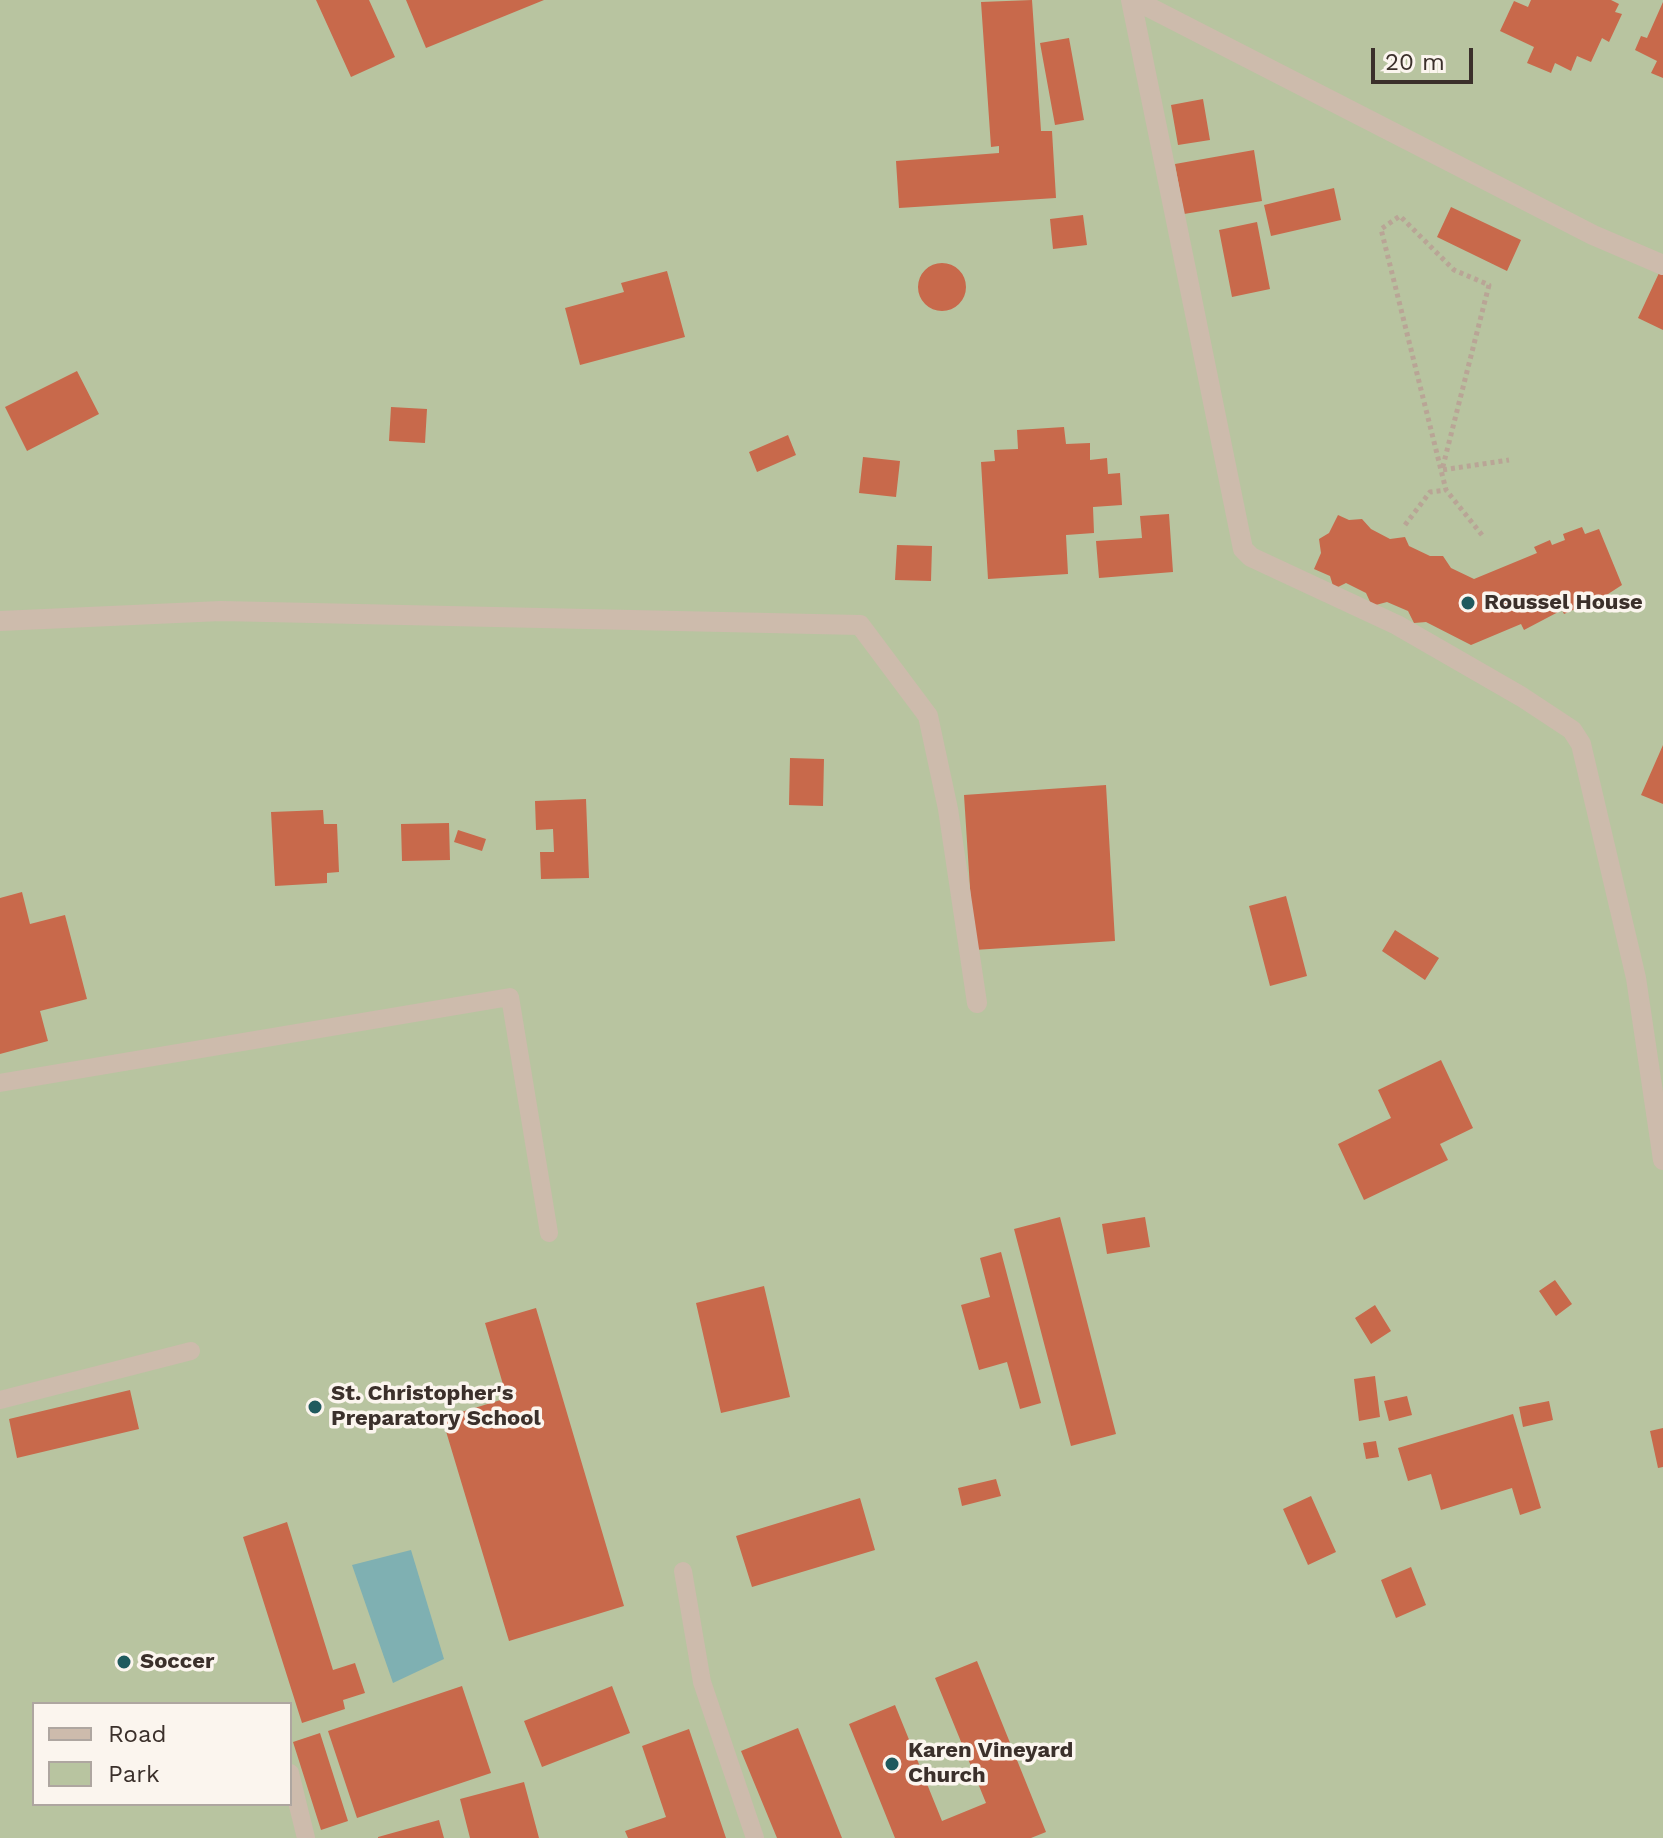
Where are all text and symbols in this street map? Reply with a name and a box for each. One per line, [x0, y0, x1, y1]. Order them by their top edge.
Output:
scale bar [1375, 32, 1477, 82]
text: 20 m [1385, 48, 1445, 76]
place label: Roussel House [1484, 590, 1643, 616]
marker: Roussel House [1459, 594, 1477, 612]
place label: St. Christopher's Preparatory School [331, 1381, 541, 1432]
marker: St. Christopher's Preparatory School [306, 1398, 324, 1416]
place label: Soccer [140, 1649, 215, 1675]
marker: Soccer [115, 1653, 133, 1671]
legend [32, 1702, 292, 1806]
text: Road [108, 1720, 167, 1748]
place label: Karen Vineyard Church [908, 1738, 1073, 1790]
marker: Karen Vineyard Church [883, 1755, 901, 1773]
text: Park [108, 1760, 160, 1788]

